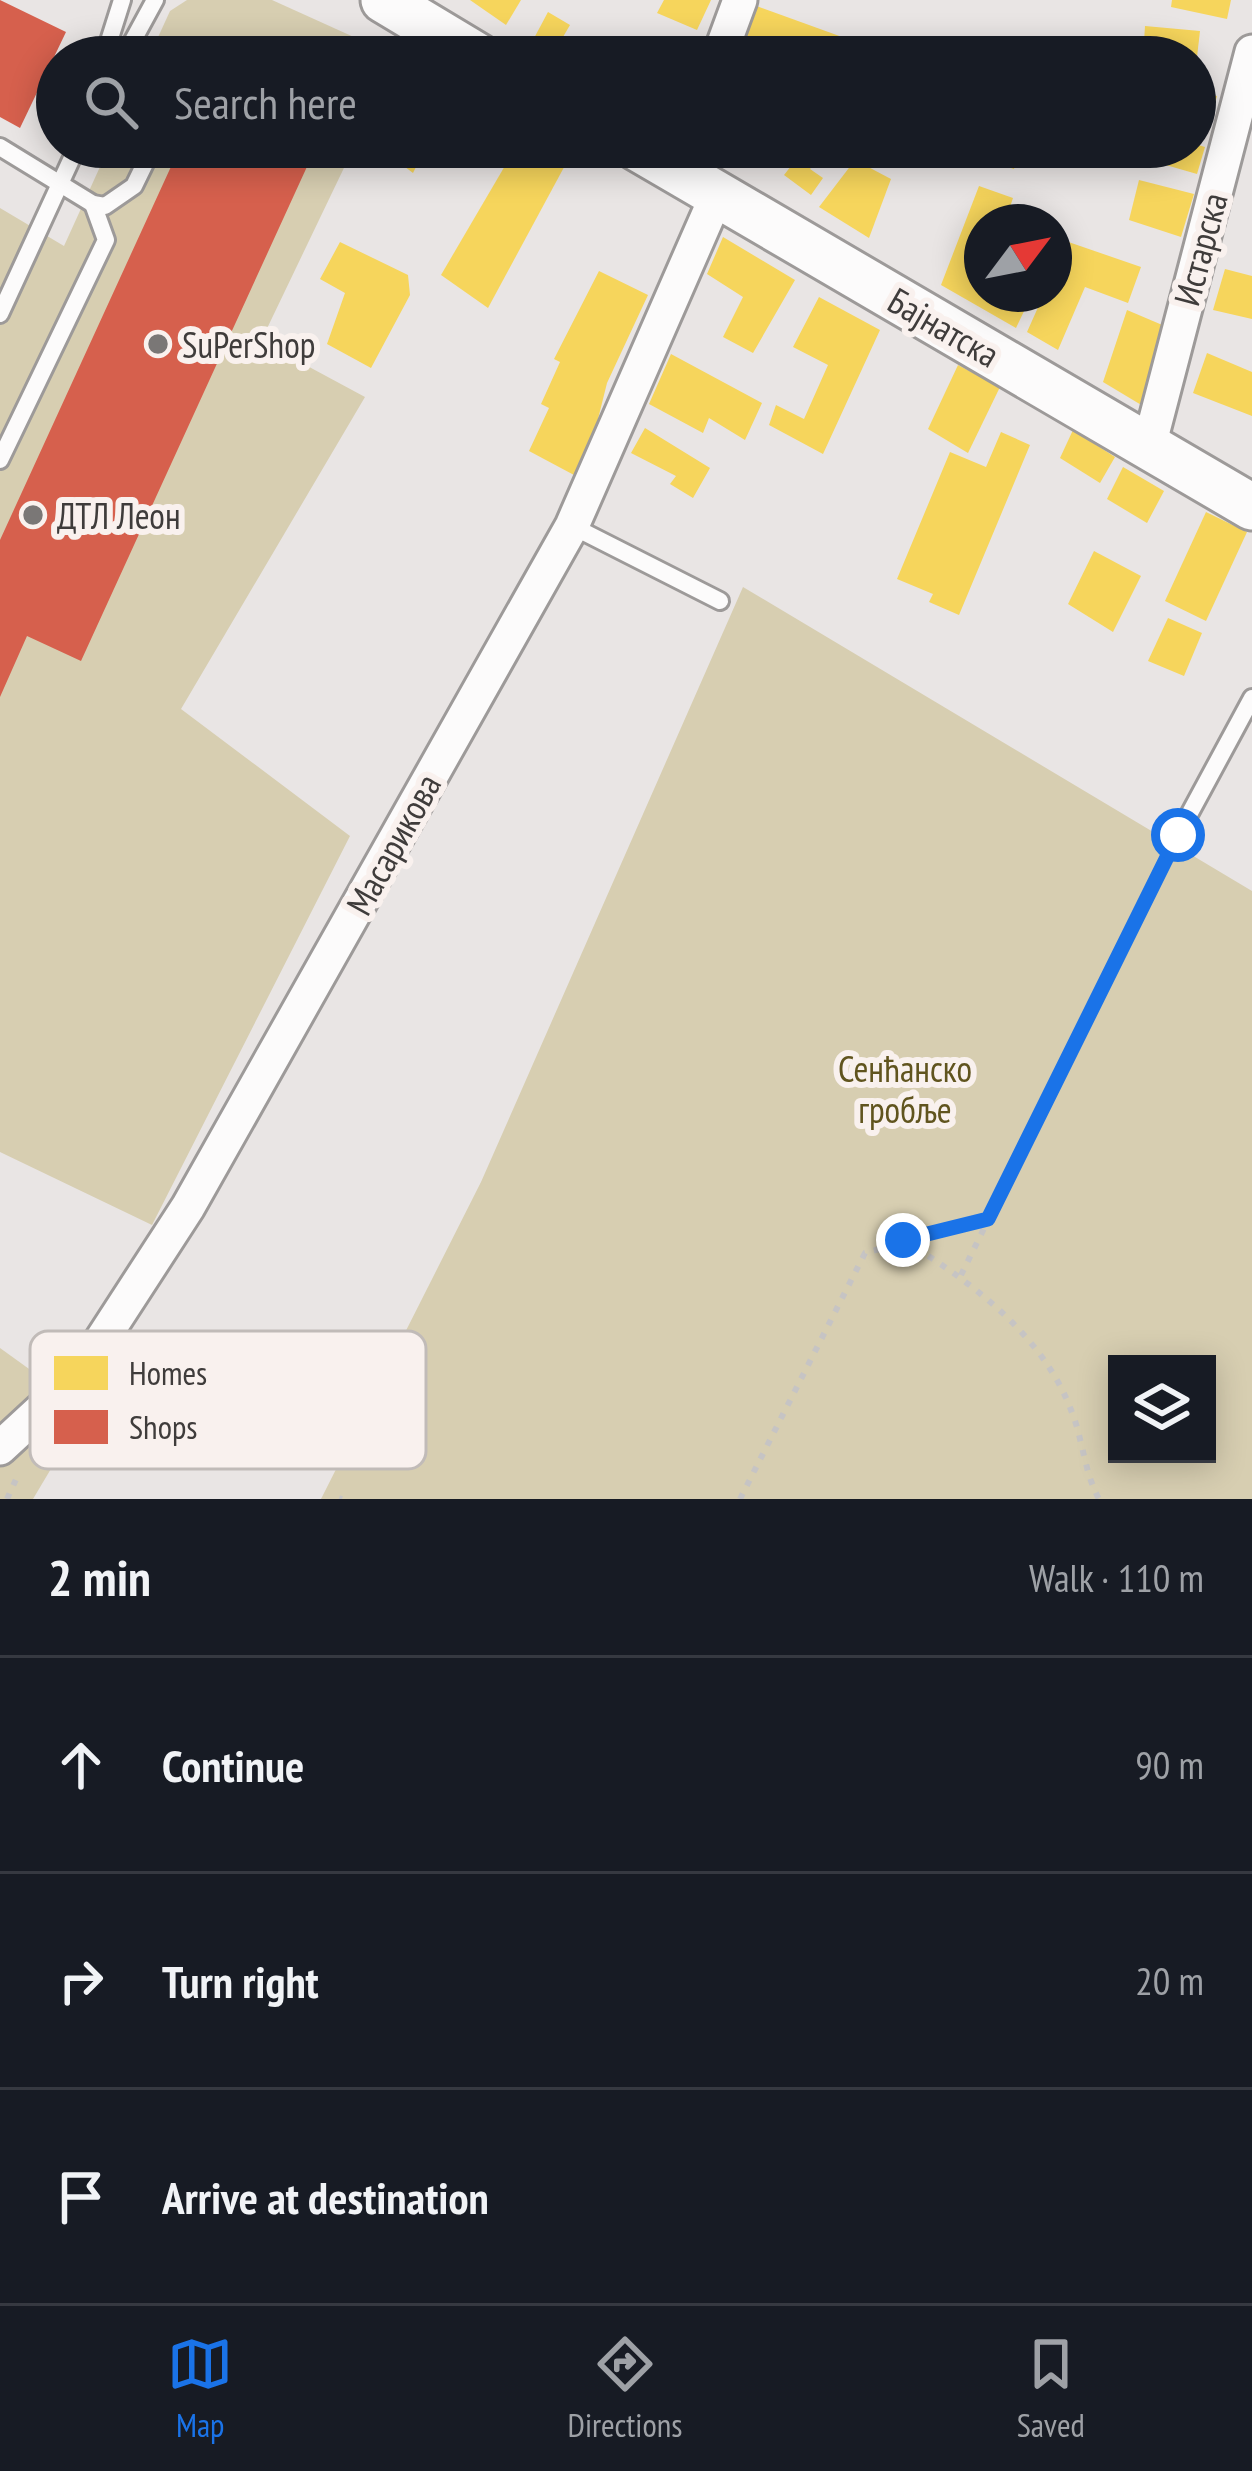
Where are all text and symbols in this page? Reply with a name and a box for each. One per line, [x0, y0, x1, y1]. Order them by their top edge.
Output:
search box [36, 36, 1216, 168]
icon: search [78, 69, 144, 135]
text: Search here [174, 73, 357, 131]
street label: Истарска [1162, 187, 1238, 311]
north arrow [964, 204, 1072, 312]
street label: Бајнатска [880, 277, 1008, 377]
place label: SuPerShop [182, 321, 315, 368]
marker: SuPerShop [145, 331, 171, 357]
place label: ДТЛ Леон [57, 492, 181, 539]
marker: ДТЛ Леон [20, 502, 46, 528]
street label: Масарикова [335, 765, 451, 923]
route start [1151, 808, 1205, 862]
park label: Сенћанско гробље [838, 1045, 972, 1133]
route end [876, 1213, 930, 1267]
legend [30, 1331, 426, 1469]
text: Homes [129, 1351, 207, 1394]
map controls [1108, 1355, 1216, 1463]
button: layers [1108, 1355, 1216, 1463]
text: Shops [129, 1405, 197, 1448]
text: 2 min [48, 1544, 151, 1610]
text: Walk · 110 m [1029, 1552, 1204, 1603]
icon: ahead [48, 1732, 114, 1798]
text: Continue [162, 1736, 304, 1794]
text: 90 m [1135, 1739, 1204, 1790]
icon: right [48, 1948, 114, 2014]
text: Turn right [162, 1952, 319, 2010]
text: 20 m [1135, 1955, 1204, 2006]
icon: arrive [48, 2164, 114, 2230]
text: Arrive at destination [162, 2168, 489, 2226]
tab: Map [167, 2331, 233, 2446]
tab: Directions [568, 2331, 682, 2446]
tab: Saved [1017, 2331, 1085, 2446]

